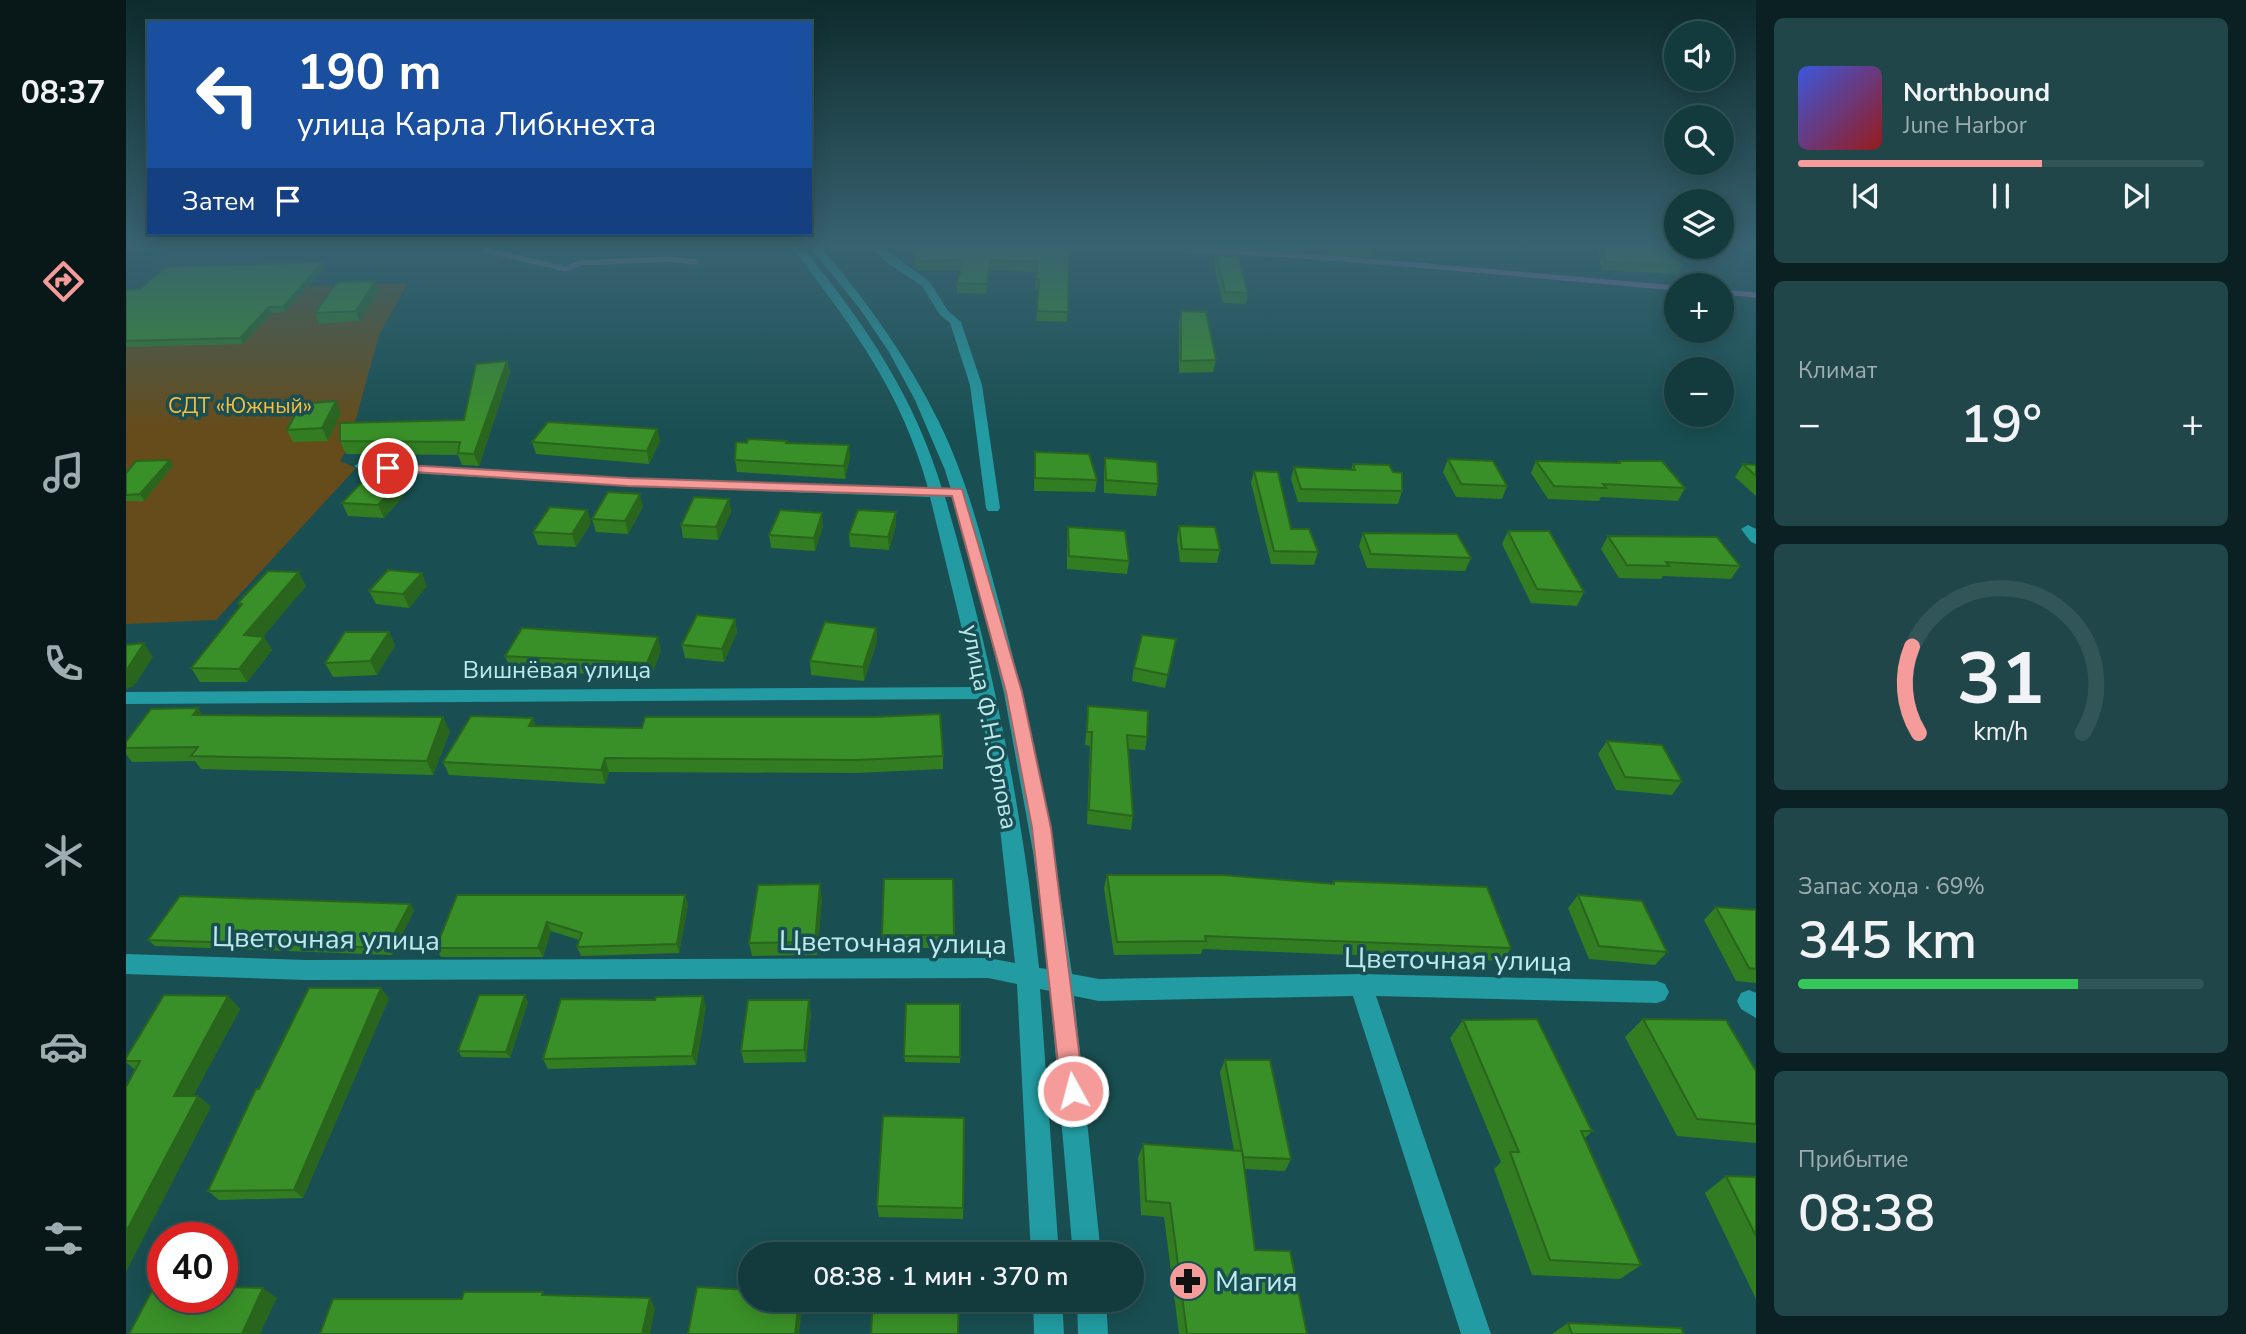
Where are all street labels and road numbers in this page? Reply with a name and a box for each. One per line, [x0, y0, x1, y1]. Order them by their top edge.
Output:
street label: улица Ф.Н.Орлова [954, 622, 1026, 832]
street label: Вишнёвая улица [463, 654, 651, 686]
street label: Цветочная улица [212, 918, 440, 960]
street label: Цветочная улица [779, 922, 1007, 964]
street label: Цветочная улица [1344, 939, 1572, 981]

